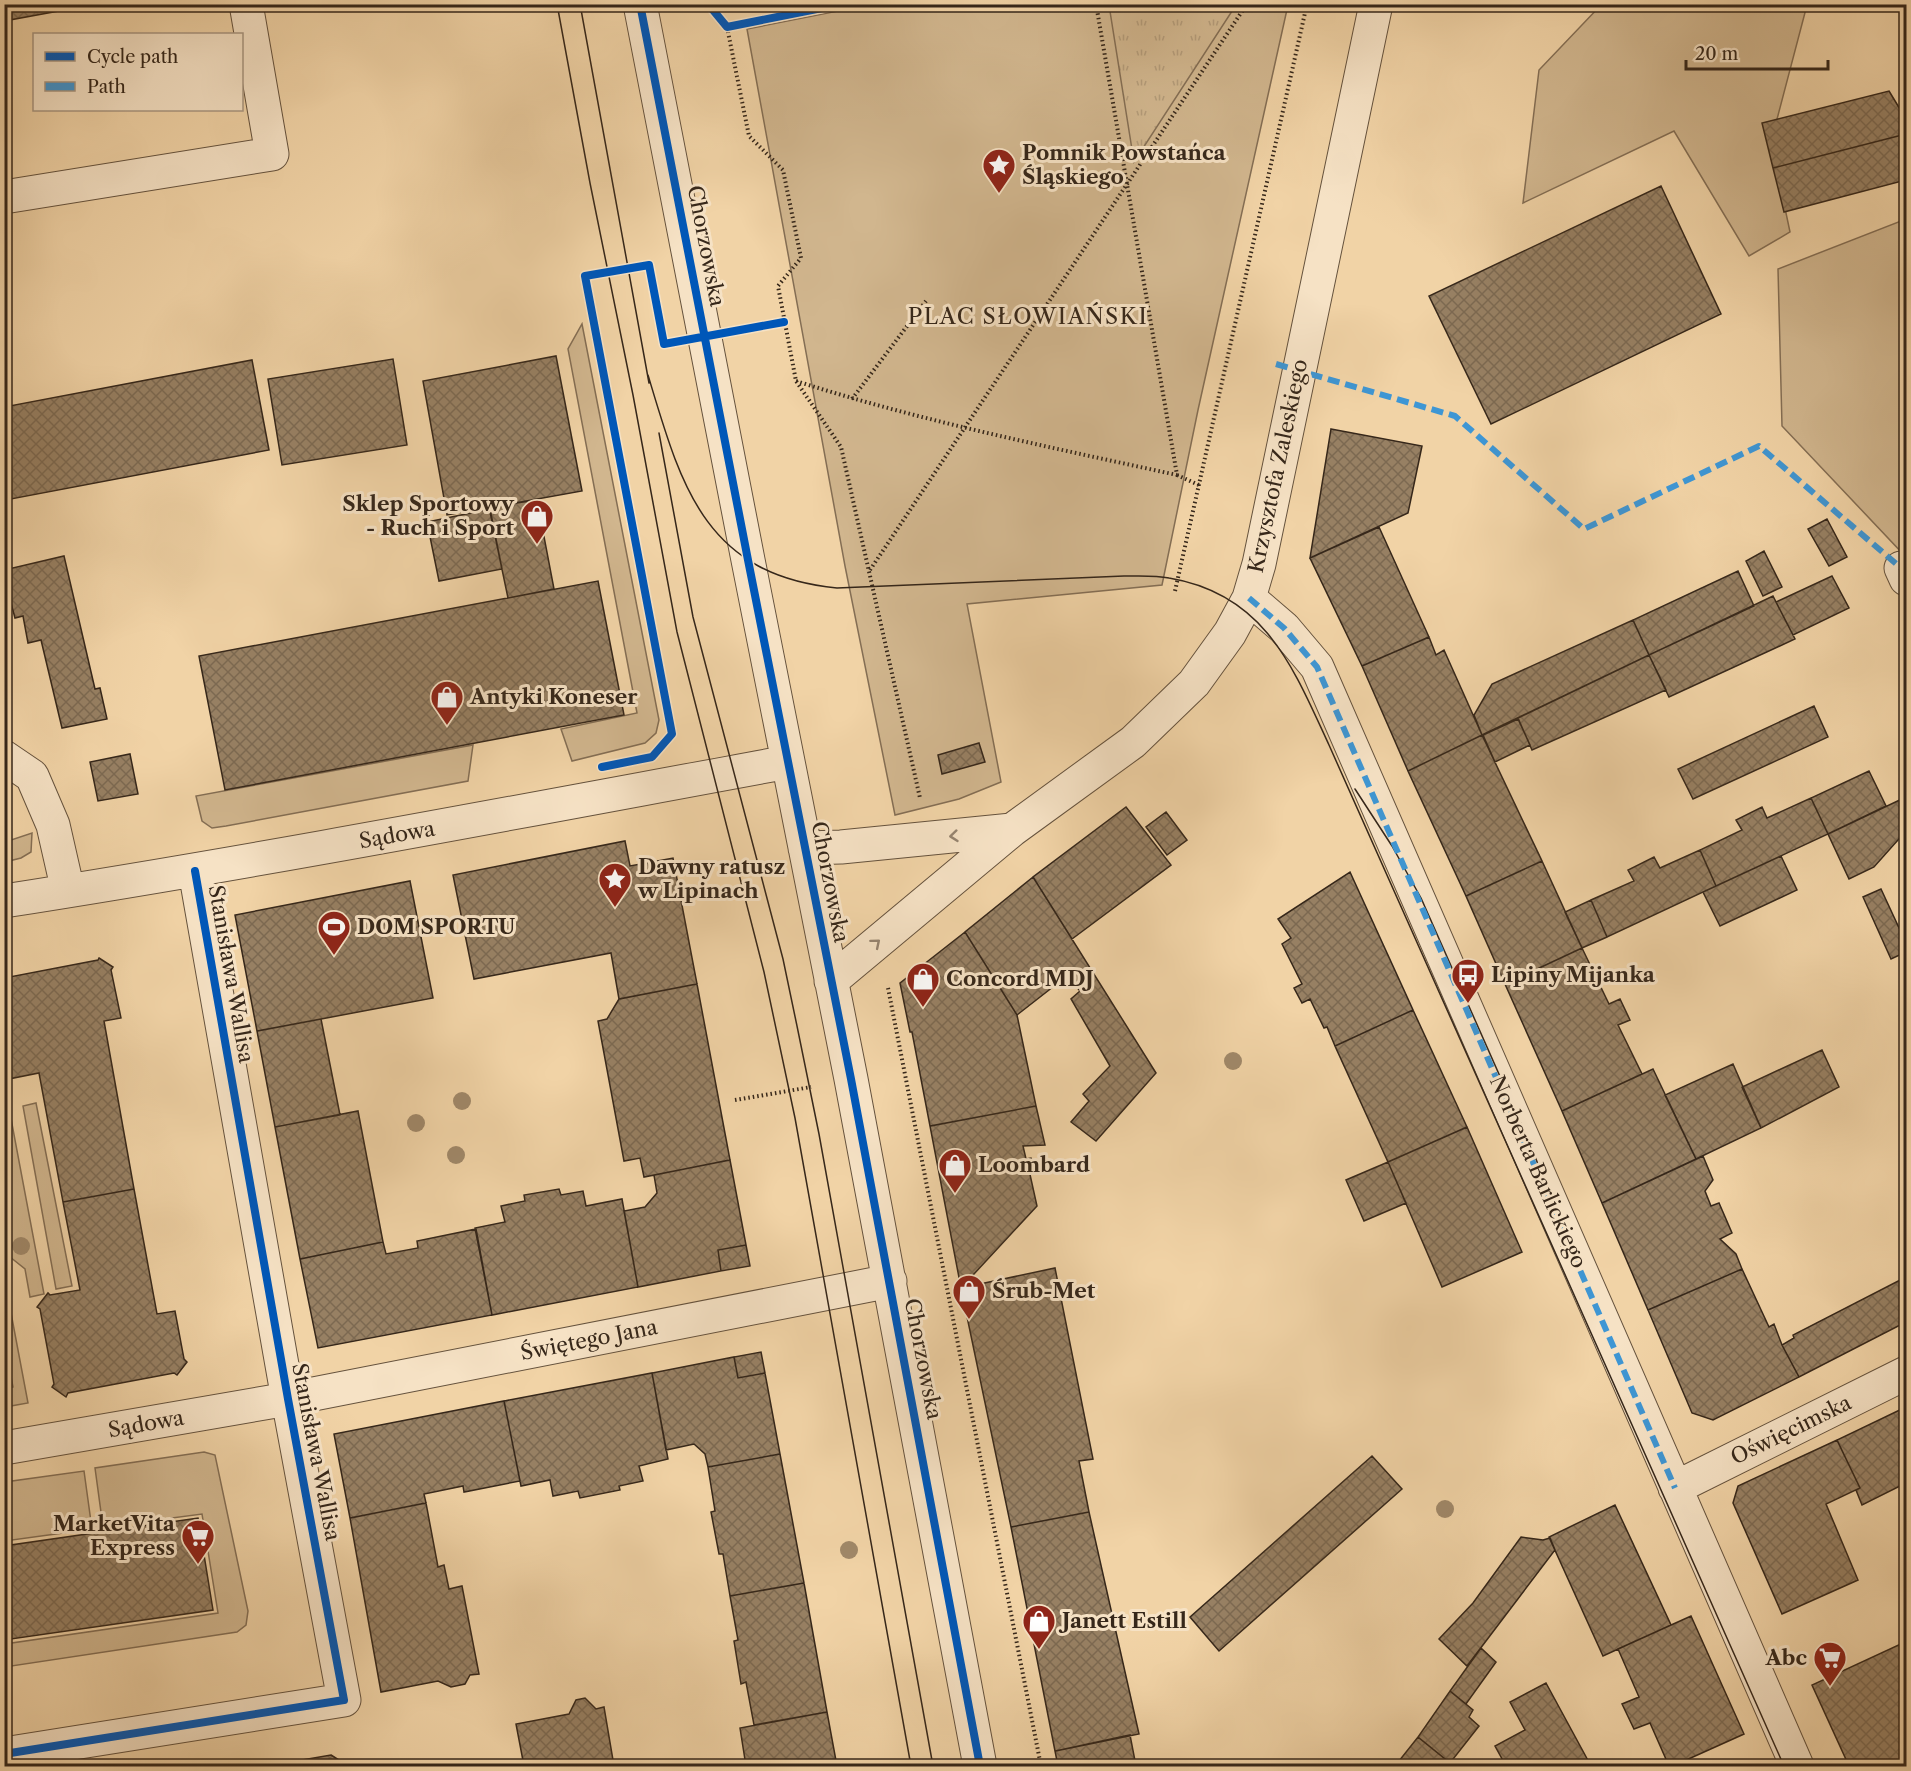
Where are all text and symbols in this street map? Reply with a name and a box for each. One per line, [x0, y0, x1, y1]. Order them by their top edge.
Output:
legend [33, 33, 243, 111]
scale bar [1686, 33, 1828, 71]
text: 20 m [1695, 43, 1739, 65]
text: Cycle path [87, 46, 178, 68]
text: Path [87, 76, 126, 98]
place label: Pomnik Powstańca Śląskiego [1022, 140, 1227, 189]
place icon: Pomnik Powstańca Śląskiego [981, 147, 1017, 194]
street label: Chorzowska [682, 183, 731, 310]
district label: PLAC SŁOWIAŃSKI [908, 302, 1148, 330]
street label: Krzysztofa Zaleskiego [1243, 357, 1312, 575]
place label: Sklep Sportowy - Ruch i Sport [342, 491, 515, 540]
shop icon: Sklep Sportowy - Ruch i Sport [519, 498, 555, 545]
shop icon: Antyki Koneser [429, 679, 465, 726]
place label: Antyki Koneser [469, 684, 638, 709]
street label: Sądowa [357, 815, 438, 853]
street label: Chorzowska [806, 819, 855, 946]
one-way arrow [949, 829, 958, 842]
place label: Dawny ratusz w Lipinach [637, 854, 785, 903]
place icon: Dawny ratusz w Lipinach [597, 861, 633, 908]
street label: Stanisława Wallisa [204, 883, 260, 1066]
sports icon: DOM SPORTU [316, 909, 352, 956]
place label: DOM SPORTU [357, 914, 515, 939]
one-way arrow [869, 939, 880, 950]
bus stop icon: Lipiny Mijanka [1450, 957, 1486, 1004]
shop icon: Concord MDJ [905, 961, 941, 1008]
place label: Lipiny Mijanka [1491, 962, 1656, 987]
place label: Concord MDJ [946, 966, 1094, 991]
street label: Norberta Barlickiego [1485, 1072, 1592, 1272]
shop icon: Loombard [937, 1147, 973, 1194]
place label: Loombard [978, 1152, 1090, 1177]
shop icon: Śrub-Met [951, 1273, 987, 1320]
place label: Śrub-Met [992, 1278, 1096, 1303]
street label: Chorzowska [899, 1296, 948, 1423]
street label: Świętego Jana [518, 1314, 660, 1365]
street label: Stanisława Wallisa [287, 1361, 346, 1544]
street label: Oświęcimska [1726, 1389, 1856, 1469]
street label: Sądowa [106, 1404, 187, 1442]
place label: MarketVita Express [53, 1511, 176, 1560]
supermarket icon: MarketVita Express [180, 1518, 216, 1565]
shop icon: Janett Estill [1021, 1603, 1057, 1650]
place label: Janett Estill [1058, 1608, 1187, 1633]
supermarket icon: Abc [1812, 1640, 1848, 1687]
place label: Abc [1765, 1645, 1807, 1670]

